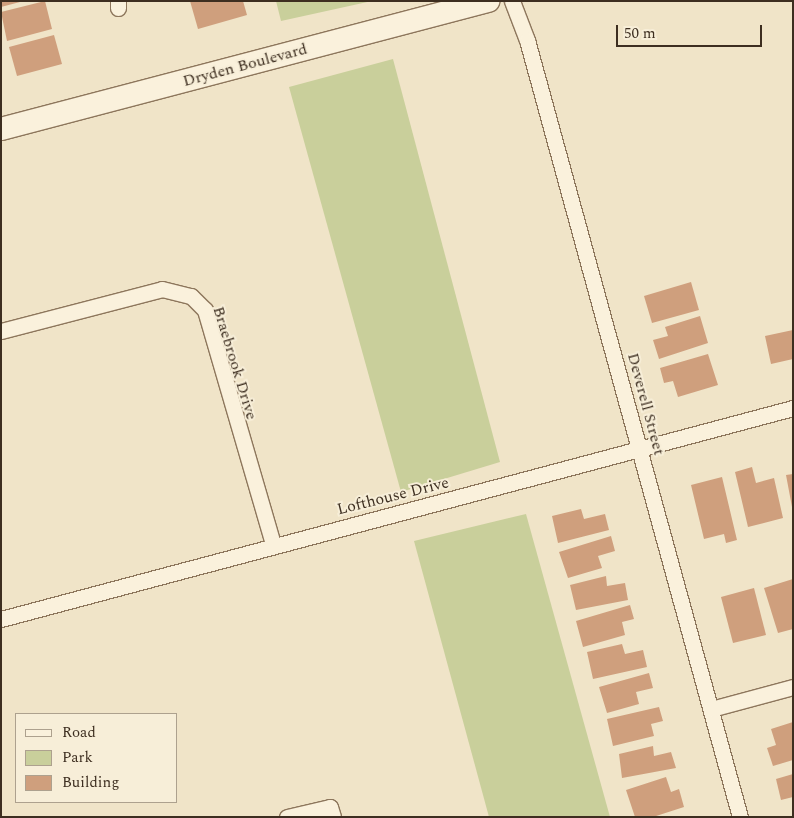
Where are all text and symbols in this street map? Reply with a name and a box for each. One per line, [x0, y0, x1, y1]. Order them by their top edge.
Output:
scale bar [619, 15, 765, 47]
text: 50 m [624, 22, 656, 45]
street label: Dryden Boulevard [181, 39, 309, 91]
street label: Braebrook Drive [209, 304, 261, 422]
street label: Deverell Street [623, 351, 669, 457]
street label: Lofthouse Drive [335, 473, 451, 519]
legend [15, 713, 178, 803]
text: Road [62, 721, 96, 744]
text: Park [62, 746, 93, 769]
text: Building [62, 771, 119, 794]

